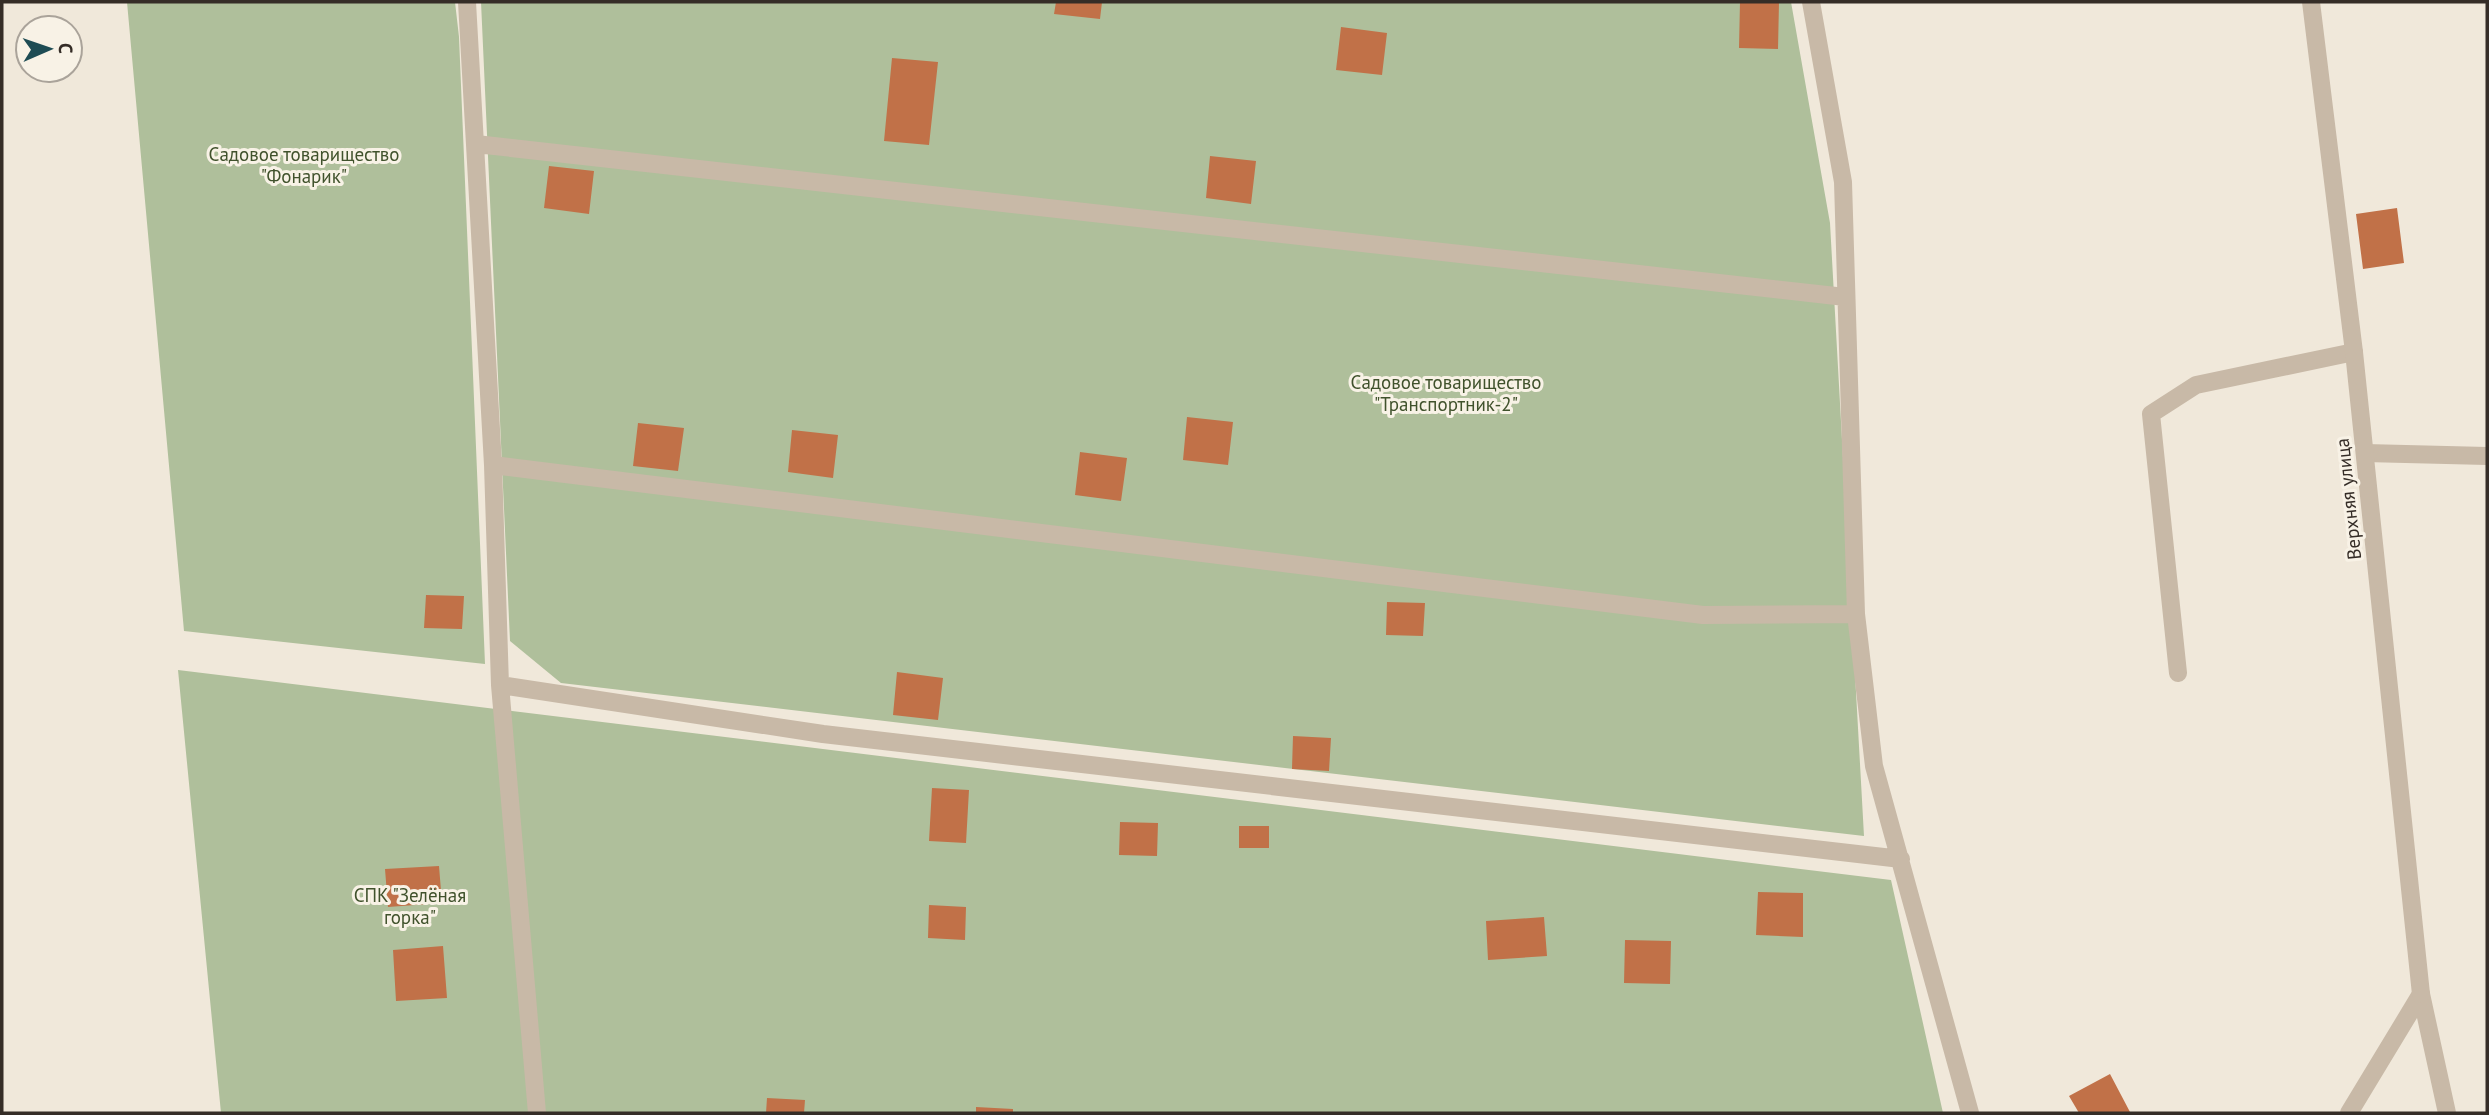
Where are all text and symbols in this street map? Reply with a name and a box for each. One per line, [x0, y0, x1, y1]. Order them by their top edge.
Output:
north arrow [14, 14, 84, 84]
text: С [54, 43, 78, 55]
park label: Садовое товарищество "Фонарик" [209, 142, 399, 188]
park label: Садовое товарищество "Транспортник-2" [1351, 370, 1541, 416]
street label: Верхняя улица [2330, 437, 2366, 561]
park label: СПК "Зелёная горка" [354, 883, 466, 929]

